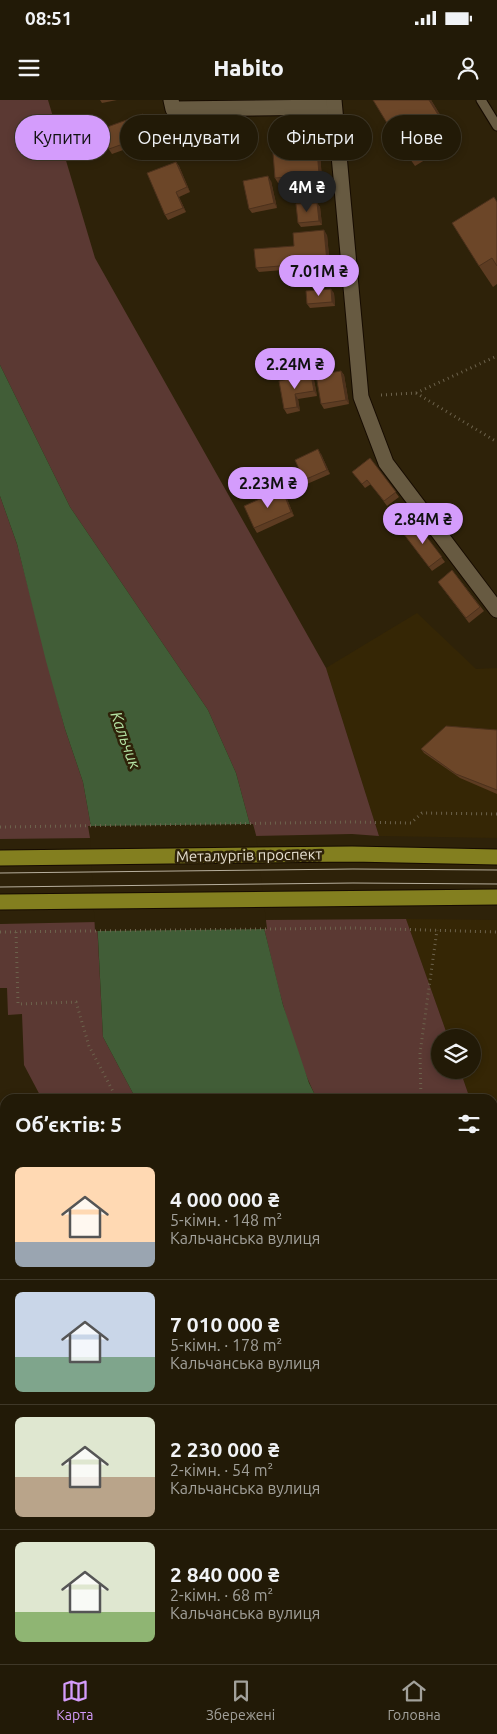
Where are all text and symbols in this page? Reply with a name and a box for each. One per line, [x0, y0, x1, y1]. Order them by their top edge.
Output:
text: 08:51 [25, 7, 73, 29]
icon: menu [15, 54, 43, 82]
icon: person [454, 54, 482, 82]
text: Habito [213, 55, 284, 80]
chip: Купити [15, 115, 110, 160]
chip: Орендувати [120, 115, 258, 160]
chip: Фільтри [268, 115, 372, 160]
chip: Нове [382, 115, 461, 160]
pin: 4M ₴ [277, 170, 337, 213]
text: 4M ₴ [289, 178, 325, 196]
pin: 7.01M ₴ [273, 254, 365, 297]
text: 7.01M ₴ [290, 262, 348, 280]
pin: 2.24M ₴ [249, 348, 341, 390]
text: 2.24M ₴ [266, 355, 324, 373]
pin: 2.23M ₴ [222, 466, 314, 509]
text: 2.23M ₴ [239, 474, 297, 492]
pin: 2.84M ₴ [377, 502, 469, 545]
text: 2.84M ₴ [394, 510, 452, 528]
water label: Кальчик [107, 709, 145, 772]
street label: Металургів проспект [176, 845, 323, 865]
map controls [431, 1029, 481, 1079]
button: layers [431, 1029, 481, 1079]
icon: filters [455, 1110, 483, 1138]
text: Об’єктів: 5 [15, 1112, 122, 1136]
icon: home [55, 1187, 115, 1247]
text: 4 000 000 ₴ [170, 1187, 280, 1211]
text: 5-кімн. · 148 m² [170, 1211, 282, 1229]
text: Кальчанська вулиця [170, 1229, 320, 1247]
icon: home [55, 1312, 115, 1372]
text: 7 010 000 ₴ [170, 1312, 280, 1336]
text: 5-кімн. · 178 m² [170, 1336, 282, 1354]
text: Кальчанська вулиця [170, 1354, 320, 1372]
icon: home [55, 1437, 115, 1497]
text: 2 230 000 ₴ [170, 1437, 280, 1461]
text: 2-кімн. · 54 m² [170, 1461, 273, 1479]
text: Кальчанська вулиця [170, 1479, 320, 1497]
icon: home [55, 1562, 115, 1622]
text: 2 840 000 ₴ [170, 1562, 280, 1586]
text: 2-кімн. · 68 m² [170, 1586, 273, 1604]
text: Кальчанська вулиця [170, 1604, 320, 1622]
tab: Карта [56, 1677, 94, 1723]
tab: Збережені [206, 1677, 275, 1723]
tab: Головна [388, 1677, 441, 1723]

